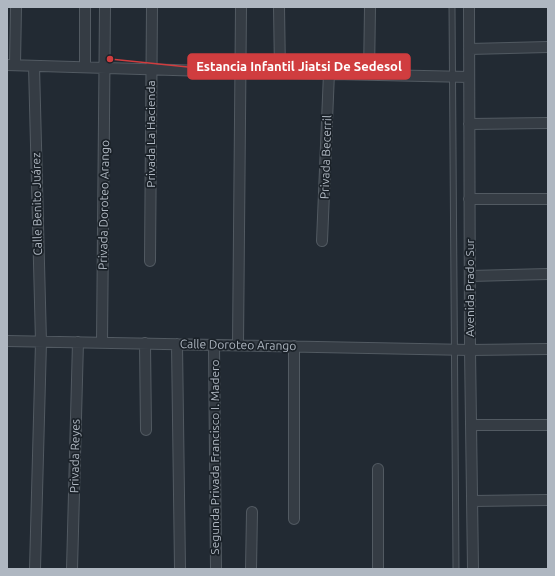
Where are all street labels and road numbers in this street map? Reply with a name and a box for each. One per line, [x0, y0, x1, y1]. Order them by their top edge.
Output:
street label: Privada La Hacienda [144, 80, 157, 188]
street label: Privada Becerril [318, 115, 333, 199]
street label: Privada Doroteo Arango [96, 140, 111, 270]
street label: Calle Benito Juárez [29, 152, 44, 256]
street label: Avenida Prado Sur [463, 238, 476, 337]
street label: Calle Doroteo Arango [180, 337, 296, 352]
street label: Segunda Privada Francisco I. Madero [208, 359, 221, 555]
street label: Privada Reyes [67, 419, 82, 493]

